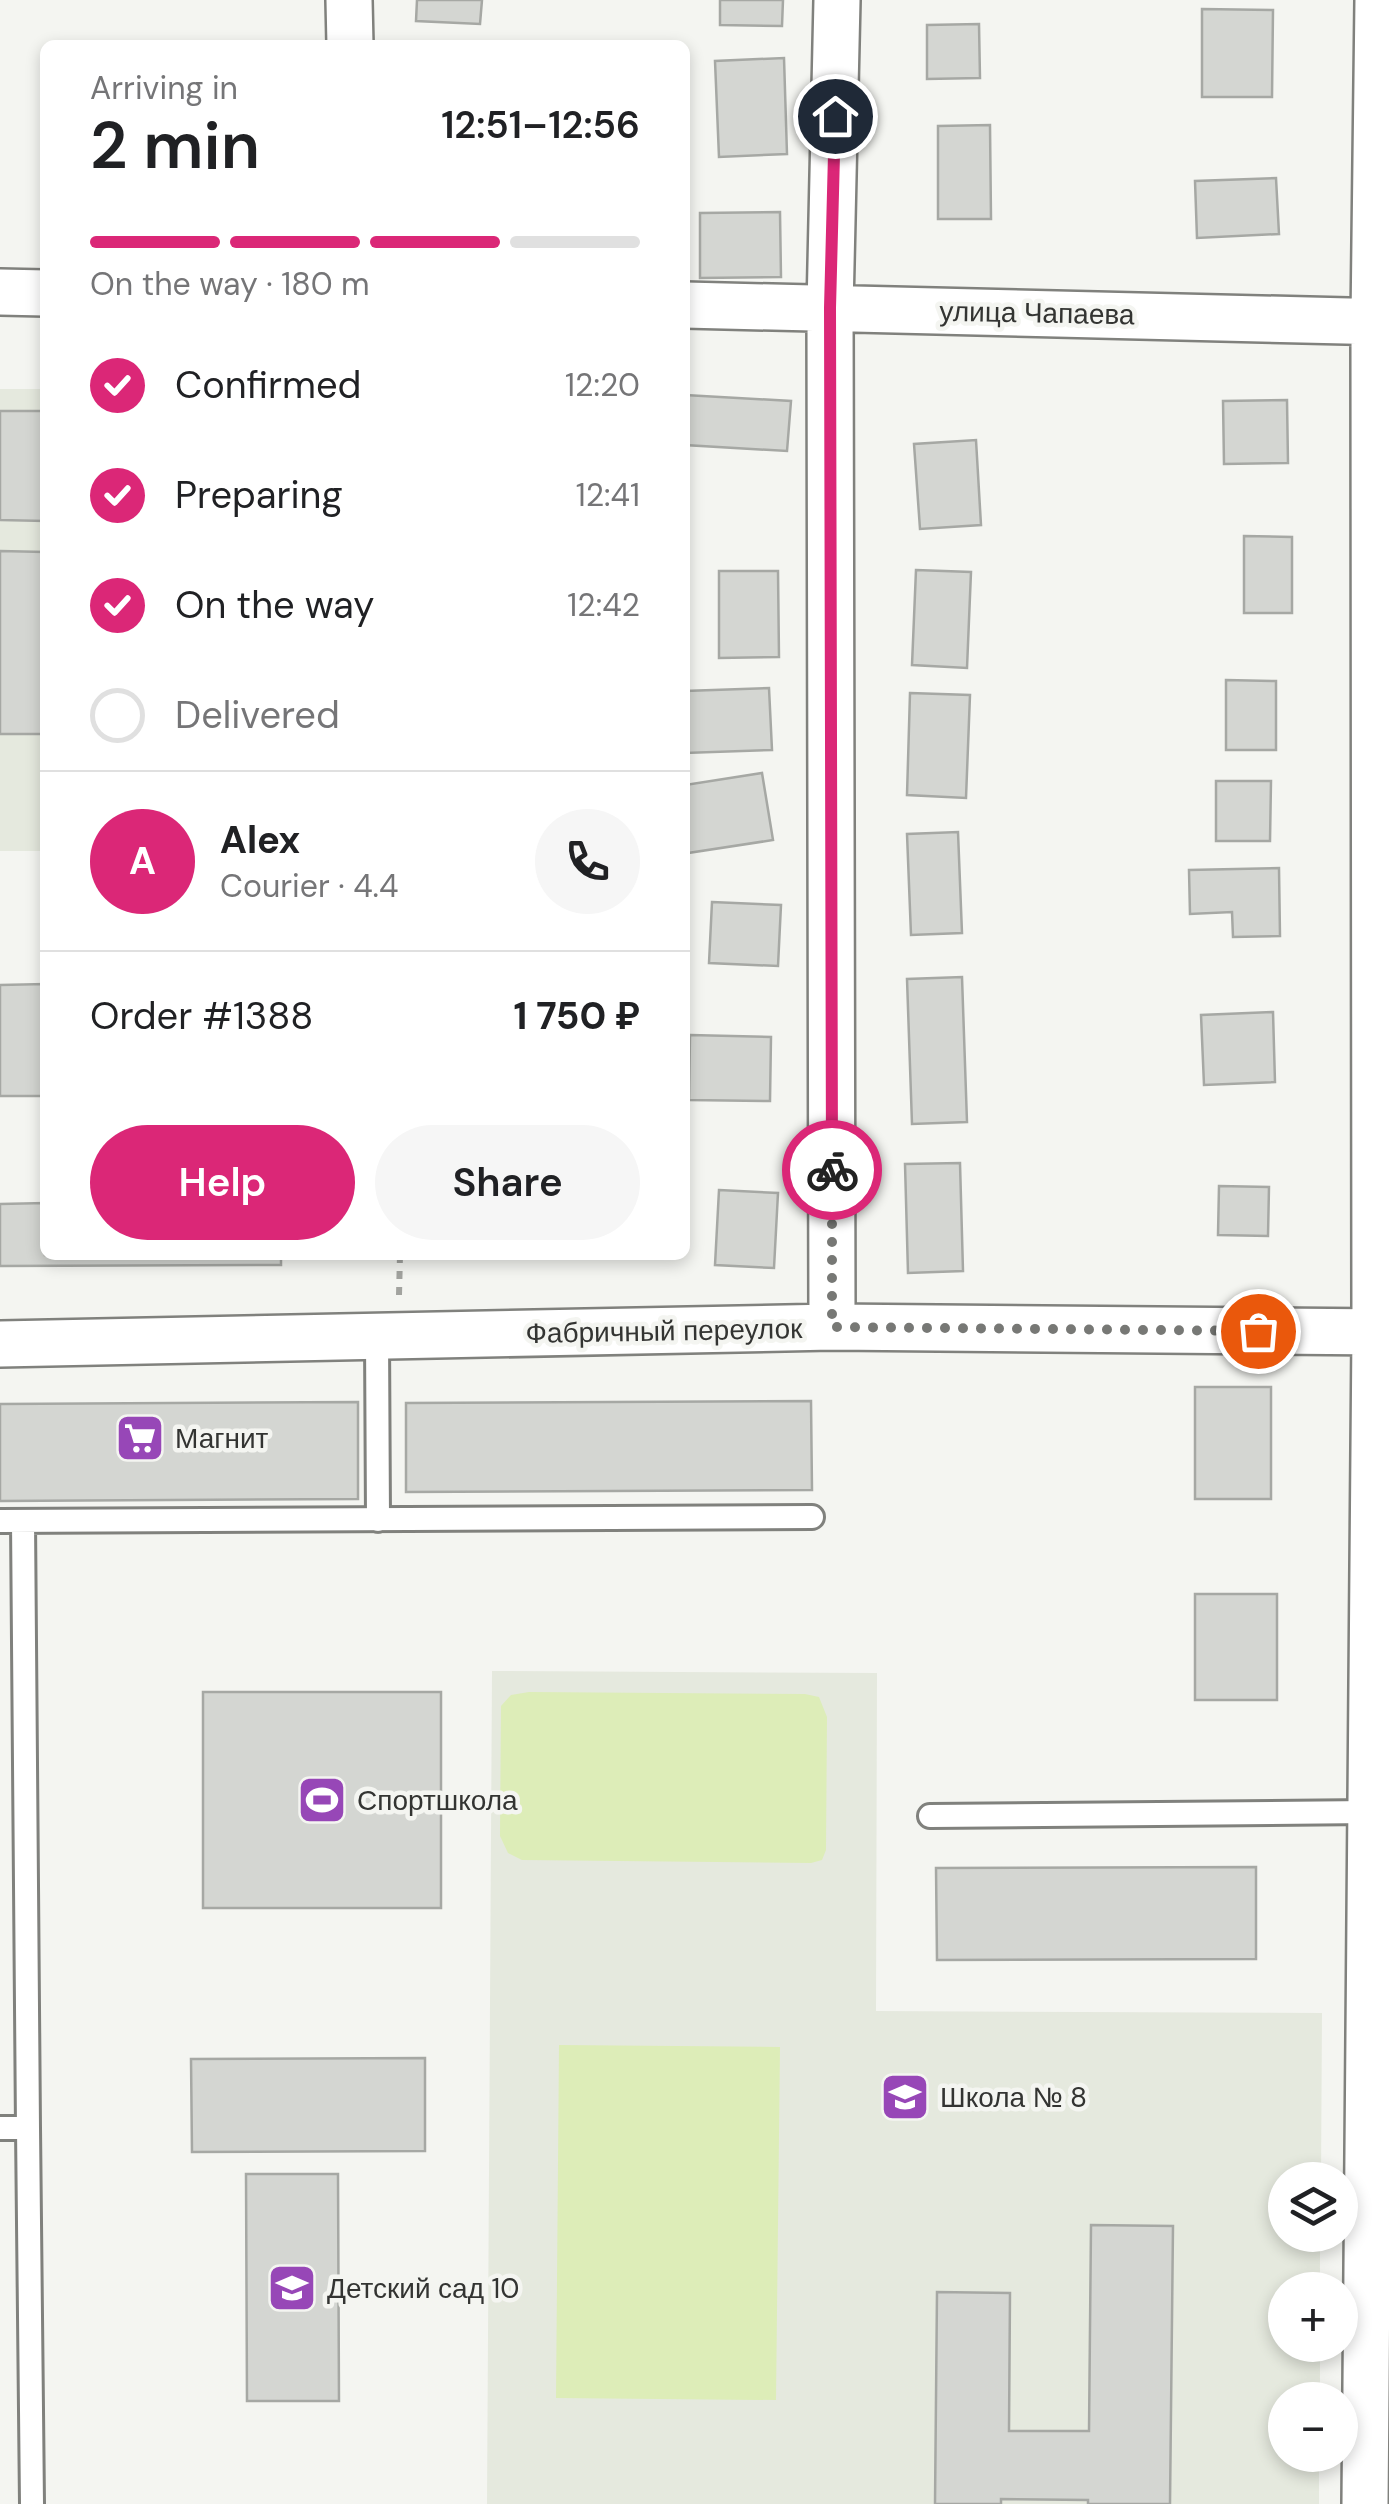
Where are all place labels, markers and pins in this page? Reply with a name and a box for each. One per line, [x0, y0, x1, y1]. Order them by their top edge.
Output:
pin [793, 74, 878, 159]
pin [1216, 1289, 1301, 1374]
supermarket icon: Магнит [114, 1412, 166, 1464]
place label: Магнит [175, 1420, 269, 1457]
sports icon: Спортшкола [296, 1774, 348, 1826]
place label: Спортшкола [357, 1782, 518, 1819]
school or university icon: Школа № 8 [879, 2071, 931, 2123]
place label: Школа № 8 [940, 2079, 1087, 2116]
school or university icon: Детский сад 10 [266, 2262, 318, 2314]
place label: Детский сад 10 [327, 2270, 519, 2307]

